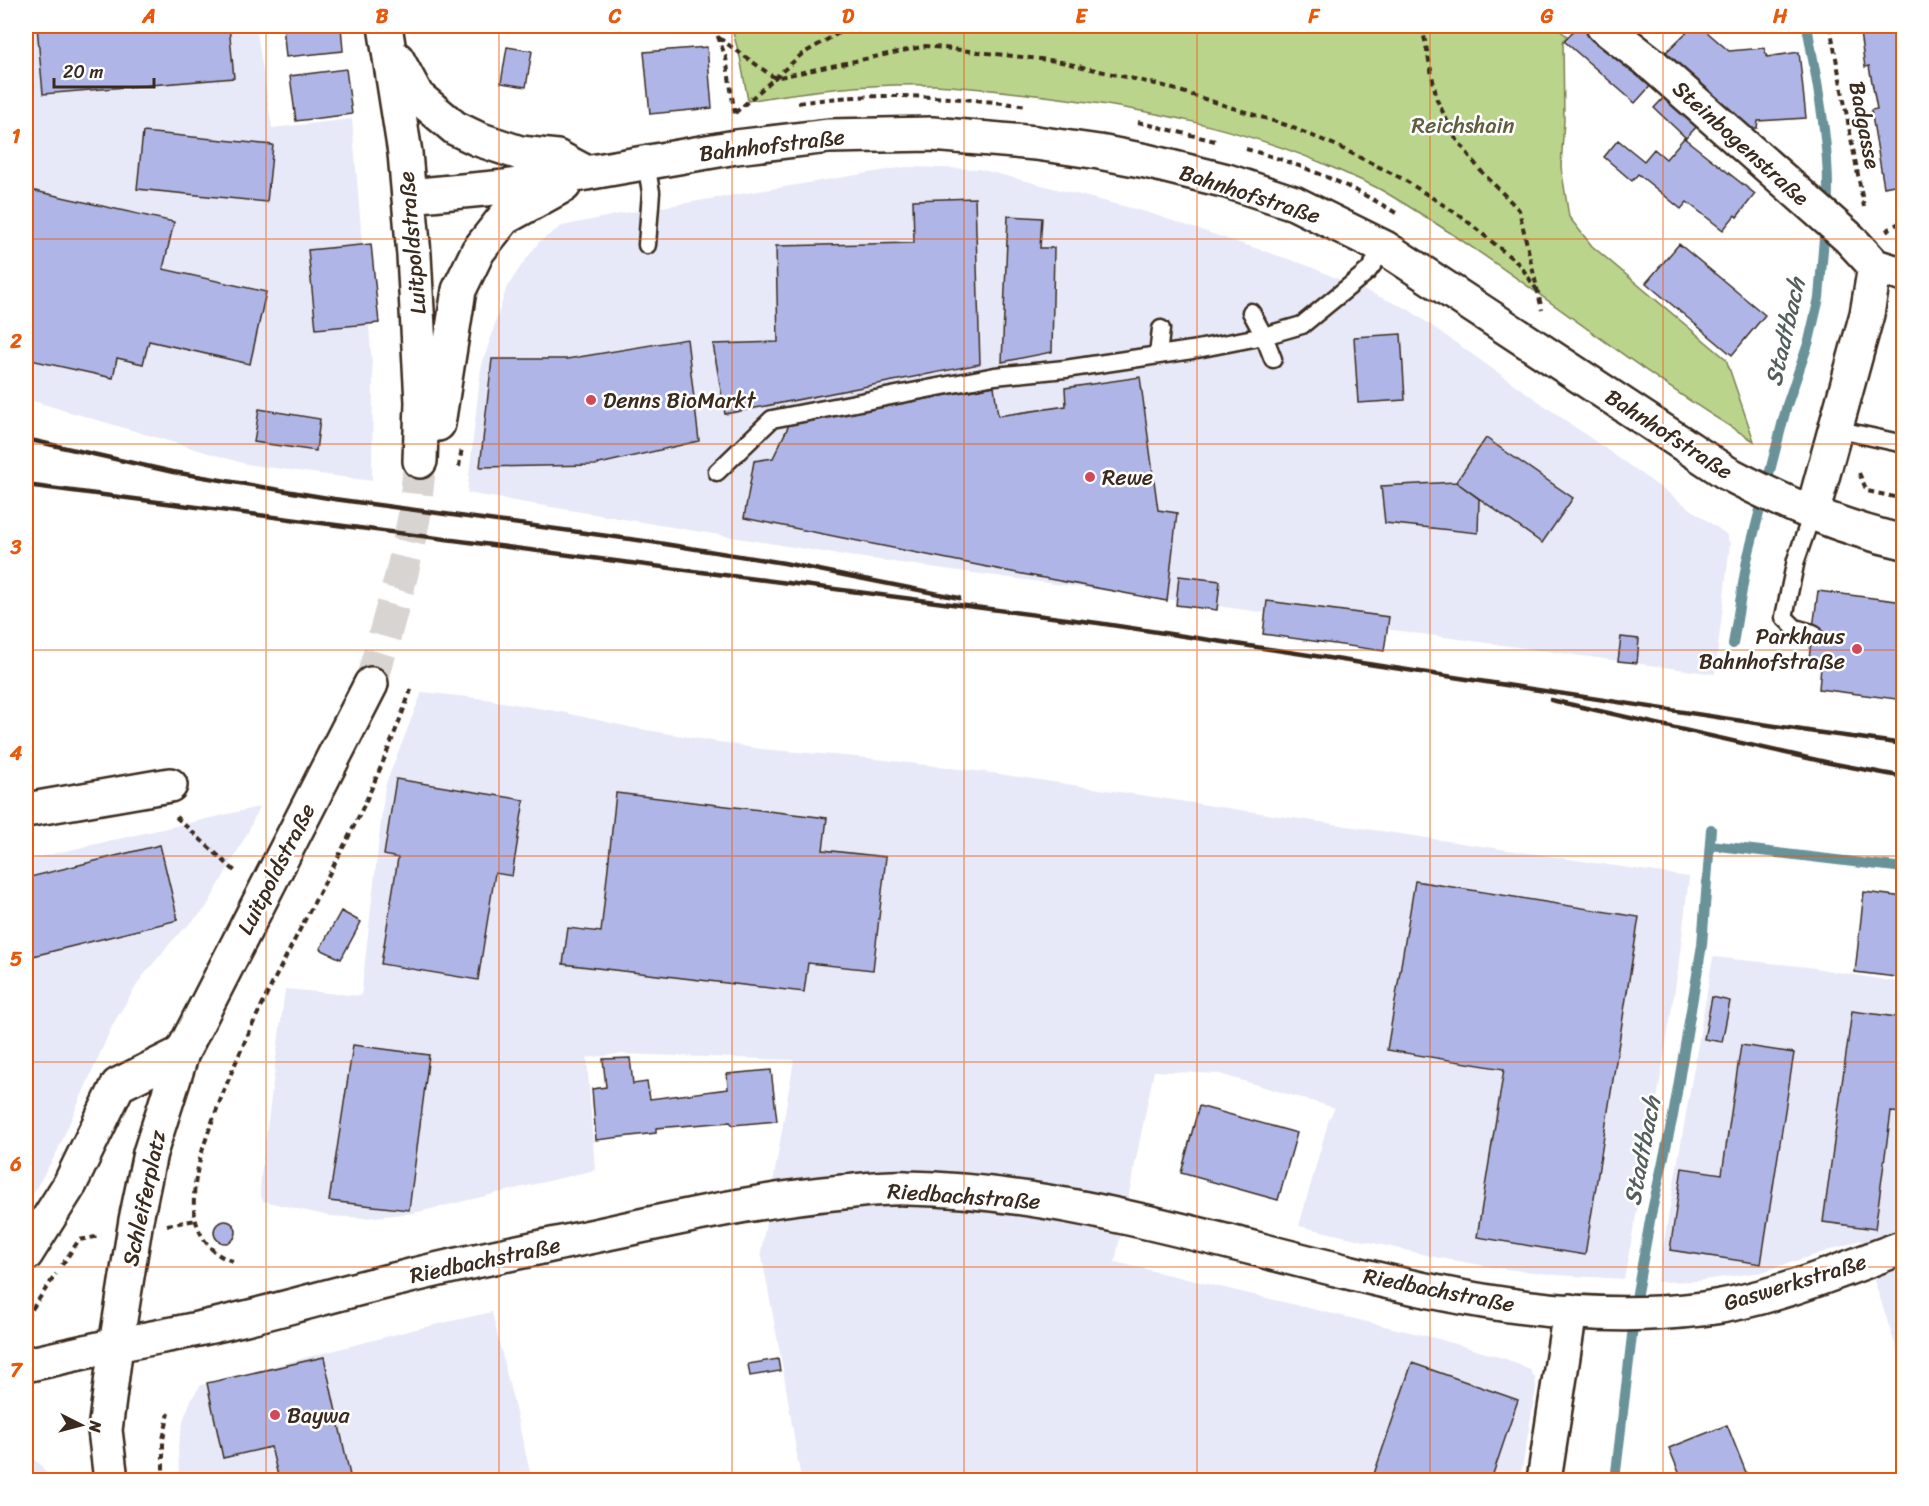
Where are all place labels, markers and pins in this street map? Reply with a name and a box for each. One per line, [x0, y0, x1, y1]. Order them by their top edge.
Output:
place label: Denns BioMarkt [603, 381, 757, 420]
marker: Denns BioMarkt [584, 393, 598, 407]
place label: Rewe [1102, 458, 1153, 497]
marker: Rewe [1083, 470, 1097, 484]
place label: Parkhaus Bahnhofstraße [1699, 617, 1846, 681]
marker: Parkhaus Bahnhofstraße [1850, 642, 1864, 656]
place label: Baywa [287, 1396, 351, 1435]
marker: Baywa [268, 1408, 282, 1422]

